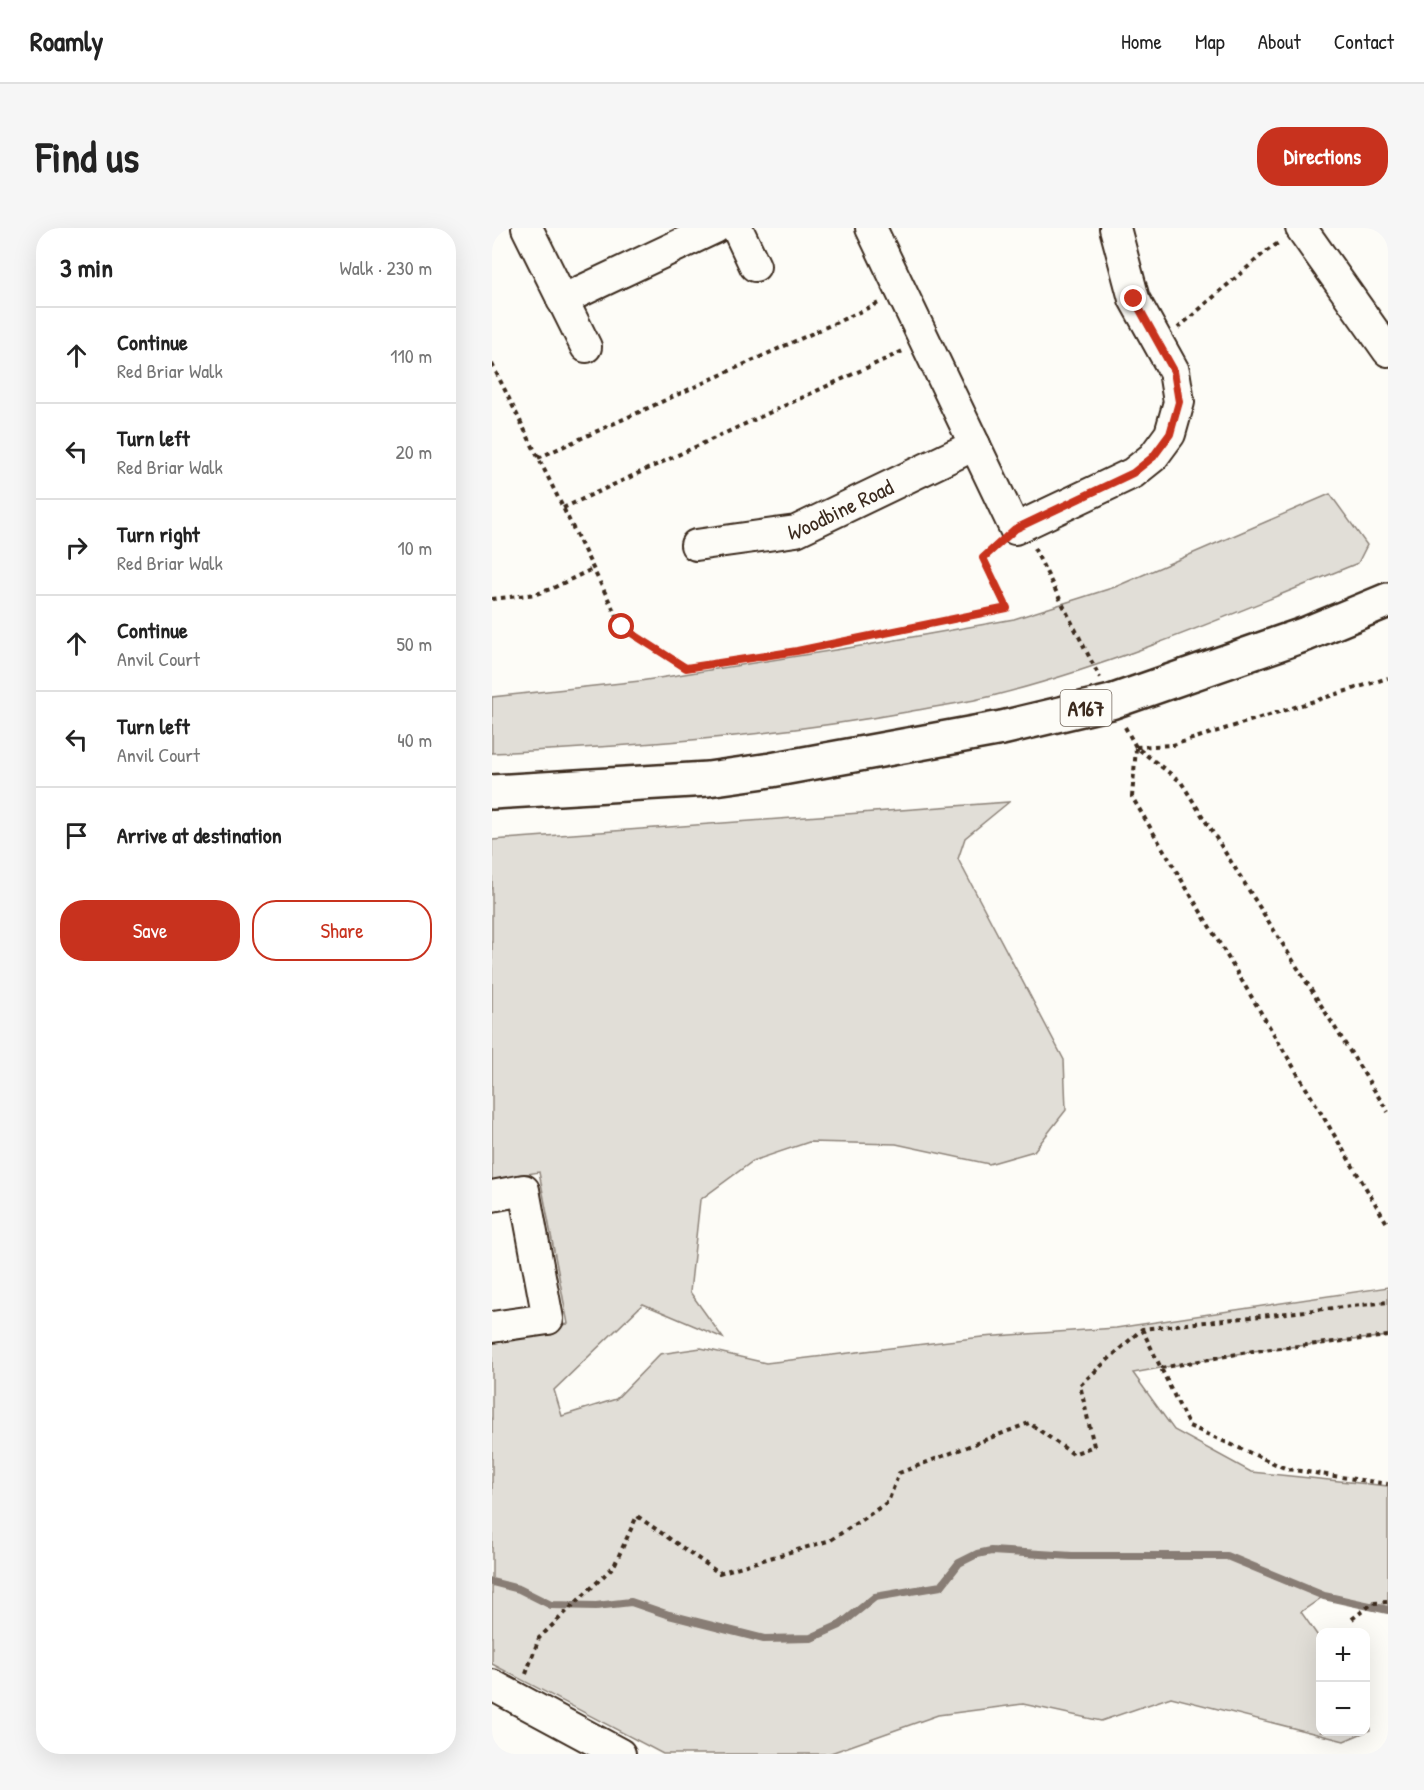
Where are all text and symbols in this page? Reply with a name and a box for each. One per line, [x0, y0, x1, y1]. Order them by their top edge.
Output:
text: Roamly [30, 22, 103, 60]
text: Home [1121, 27, 1162, 56]
text: Map [1195, 27, 1225, 56]
text: About [1258, 27, 1301, 56]
text: Contact [1334, 27, 1394, 56]
button: Directions [1257, 127, 1388, 186]
text: Find us [36, 128, 139, 185]
text: 3 min [60, 250, 113, 285]
text: Walk · 230 m [340, 254, 432, 281]
route end [1120, 285, 1146, 311]
text: Continue [117, 327, 188, 357]
icon: ahead [60, 339, 93, 372]
text: 110 m [390, 342, 432, 369]
text: Red Briar Walk [117, 357, 223, 384]
text: Turn left [117, 423, 190, 453]
icon: left [60, 435, 93, 468]
text: 20 m [395, 438, 432, 465]
text: Red Briar Walk [117, 453, 223, 480]
street label: Woodbine Road [786, 471, 898, 547]
text: Turn right [117, 519, 200, 549]
icon: right [60, 531, 93, 564]
text: 10 m [398, 534, 432, 561]
text: Red Briar Walk [117, 549, 223, 576]
route start [608, 613, 634, 639]
text: Continue [117, 615, 188, 645]
icon: ahead [60, 627, 93, 660]
text: 50 m [396, 630, 432, 657]
text: Anvil Court [117, 645, 200, 672]
road number: A167 [1060, 690, 1112, 726]
text: Turn left [117, 711, 190, 741]
icon: left [60, 723, 93, 756]
text: 40 m [397, 726, 432, 753]
text: Anvil Court [117, 741, 200, 768]
icon: arrive [60, 819, 93, 852]
text: Arrive at destination [117, 820, 282, 850]
button: Save [60, 900, 240, 961]
button: Share [252, 900, 432, 961]
map controls [1316, 1628, 1370, 1736]
button: + [1316, 1628, 1370, 1682]
button: − [1316, 1682, 1370, 1736]

